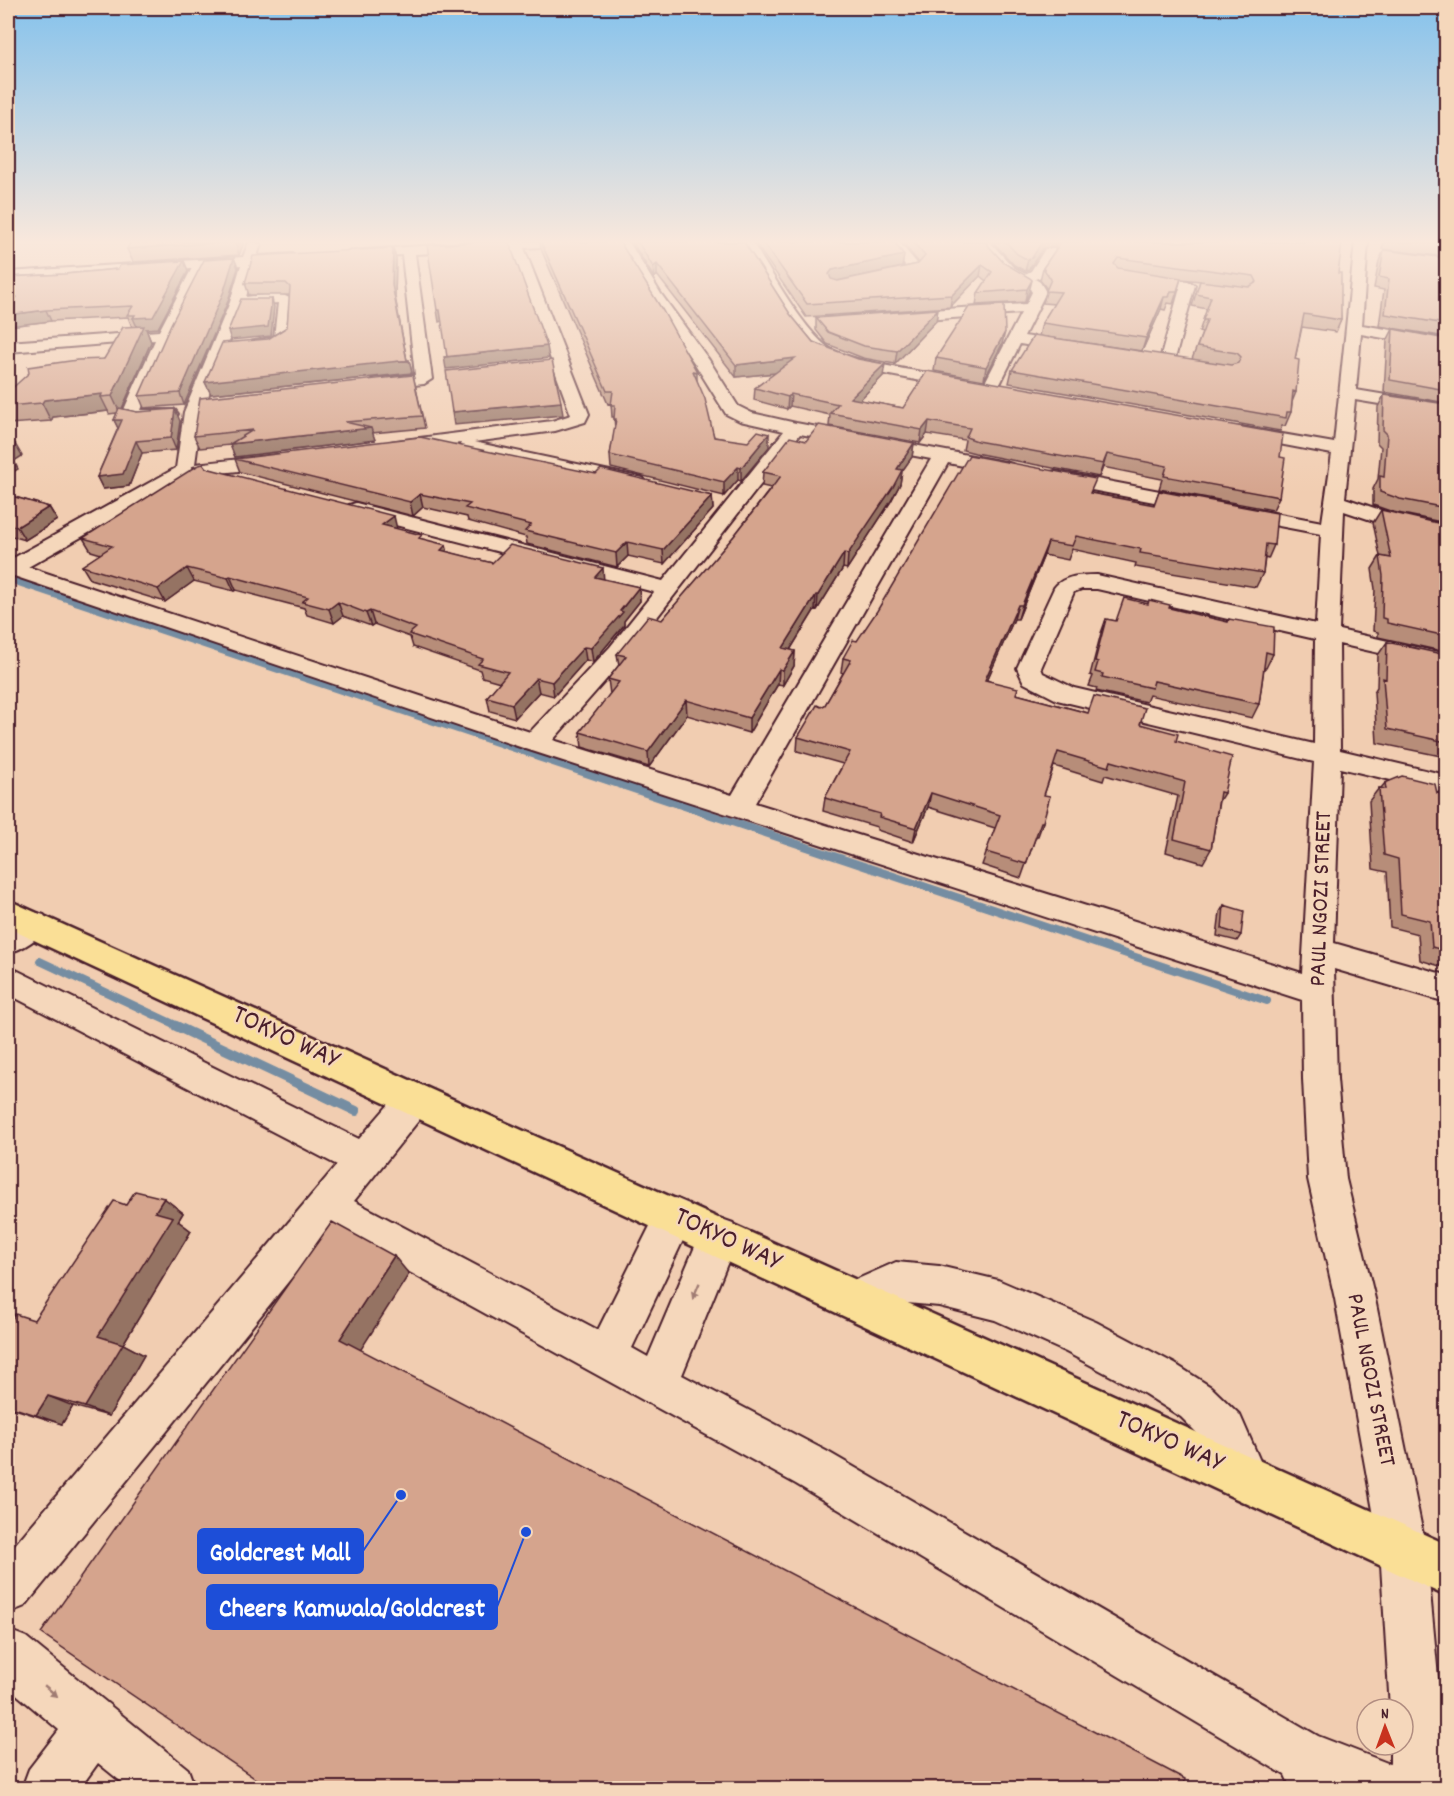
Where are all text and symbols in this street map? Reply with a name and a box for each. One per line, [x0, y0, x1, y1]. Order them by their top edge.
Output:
street label: PAUL NGOZI STREET [1302, 810, 1342, 987]
street label: TOKYO WAY [225, 997, 346, 1082]
street label: TOKYO WAY [667, 1199, 788, 1284]
one-way arrow [691, 1283, 701, 1301]
street label: PAUL NGOZI STREET [1337, 1291, 1403, 1470]
street label: TOKYO WAY [1109, 1401, 1230, 1485]
callout: Goldcrest Mall [198, 1529, 363, 1573]
text: Goldcrest Mall [210, 1536, 351, 1573]
callout: Cheers Kamwala/Goldcrest [207, 1585, 497, 1629]
text: Cheers Kamwala/Goldcrest [219, 1592, 485, 1629]
one-way arrow [43, 1684, 59, 1697]
north arrow [1355, 1697, 1415, 1757]
text: N [1381, 1703, 1389, 1726]

